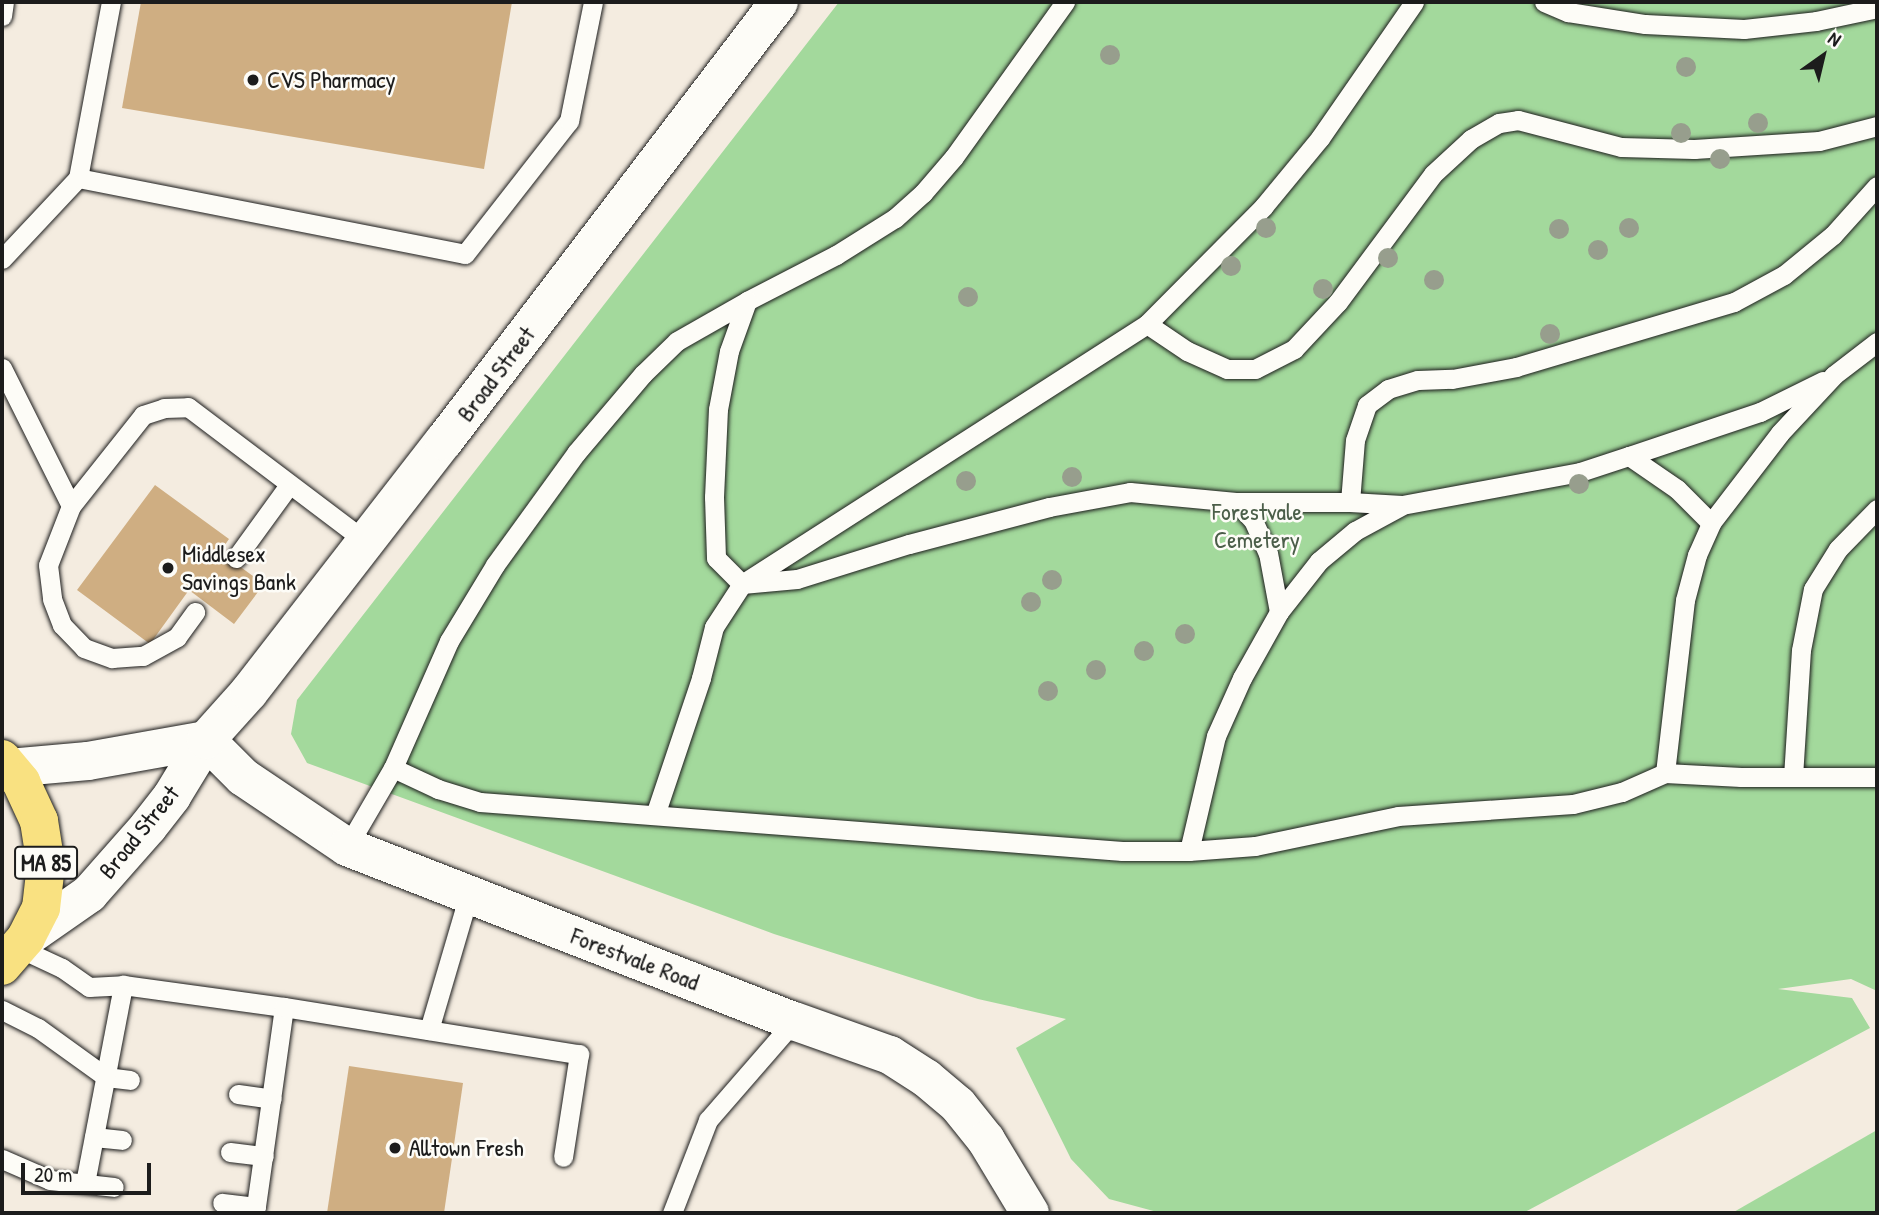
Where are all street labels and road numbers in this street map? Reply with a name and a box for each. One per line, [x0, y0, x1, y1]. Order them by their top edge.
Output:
street label: Broad Street [451, 321, 541, 427]
street label: Broad Street [93, 780, 185, 884]
road number: MA 85 [13, 844, 79, 883]
street label: Forestvale Road [567, 921, 703, 997]

